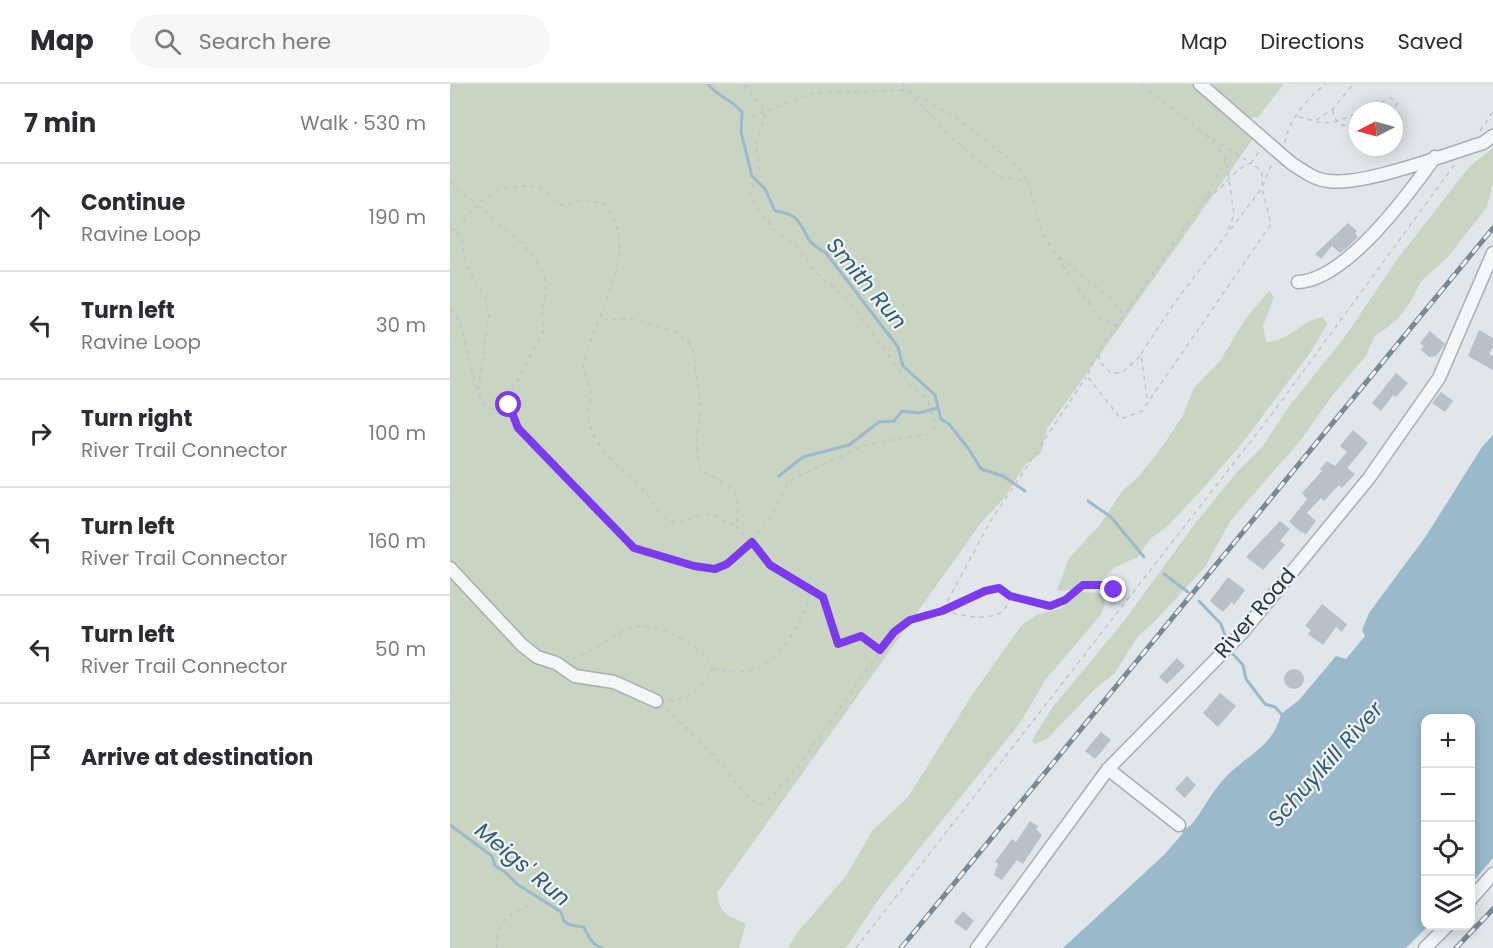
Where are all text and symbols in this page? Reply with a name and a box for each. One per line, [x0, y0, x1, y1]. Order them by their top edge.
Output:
search box [130, 14, 550, 68]
text: Map [30, 21, 94, 60]
icon: search [151, 25, 184, 58]
text: Search here [199, 26, 331, 57]
text: Map [1181, 27, 1227, 56]
text: Directions [1260, 27, 1364, 56]
text: Saved [1397, 27, 1463, 56]
north arrow [1349, 102, 1403, 156]
text: 7 min [24, 105, 96, 141]
text: Walk · 530 m [300, 109, 426, 137]
text: Continue [81, 187, 185, 218]
icon: ahead [24, 201, 57, 234]
text: 190 m [369, 203, 426, 231]
text: Ravine Loop [81, 220, 201, 248]
water label: Smith Run [819, 231, 914, 336]
text: Turn left [81, 295, 175, 326]
icon: left [24, 309, 57, 342]
text: 30 m [376, 311, 426, 339]
text: Ravine Loop [81, 328, 201, 356]
route start [495, 391, 521, 417]
text: Turn right [81, 403, 192, 434]
icon: right [24, 417, 57, 450]
text: 100 m [369, 419, 426, 447]
text: River Trail Connector [81, 436, 287, 464]
text: Turn left [81, 511, 175, 542]
icon: left [24, 525, 57, 558]
text: 160 m [368, 527, 426, 555]
text: River Trail Connector [81, 544, 287, 572]
street label: River Road [1207, 561, 1302, 664]
route end [1100, 576, 1126, 602]
text: Turn left [81, 619, 175, 650]
icon: left [24, 633, 57, 666]
text: 50 m [375, 635, 426, 663]
text: River Trail Connector [81, 652, 287, 680]
water label: Schuylkill River [1261, 694, 1391, 834]
map controls [1421, 714, 1475, 930]
button: + [1421, 714, 1475, 768]
icon: arrive [24, 741, 57, 774]
text: Arrive at destination [81, 742, 313, 773]
button: − [1421, 768, 1475, 822]
water label: Meigs' Run [468, 815, 577, 914]
button: locate [1421, 822, 1475, 876]
button: layers [1421, 876, 1475, 930]

